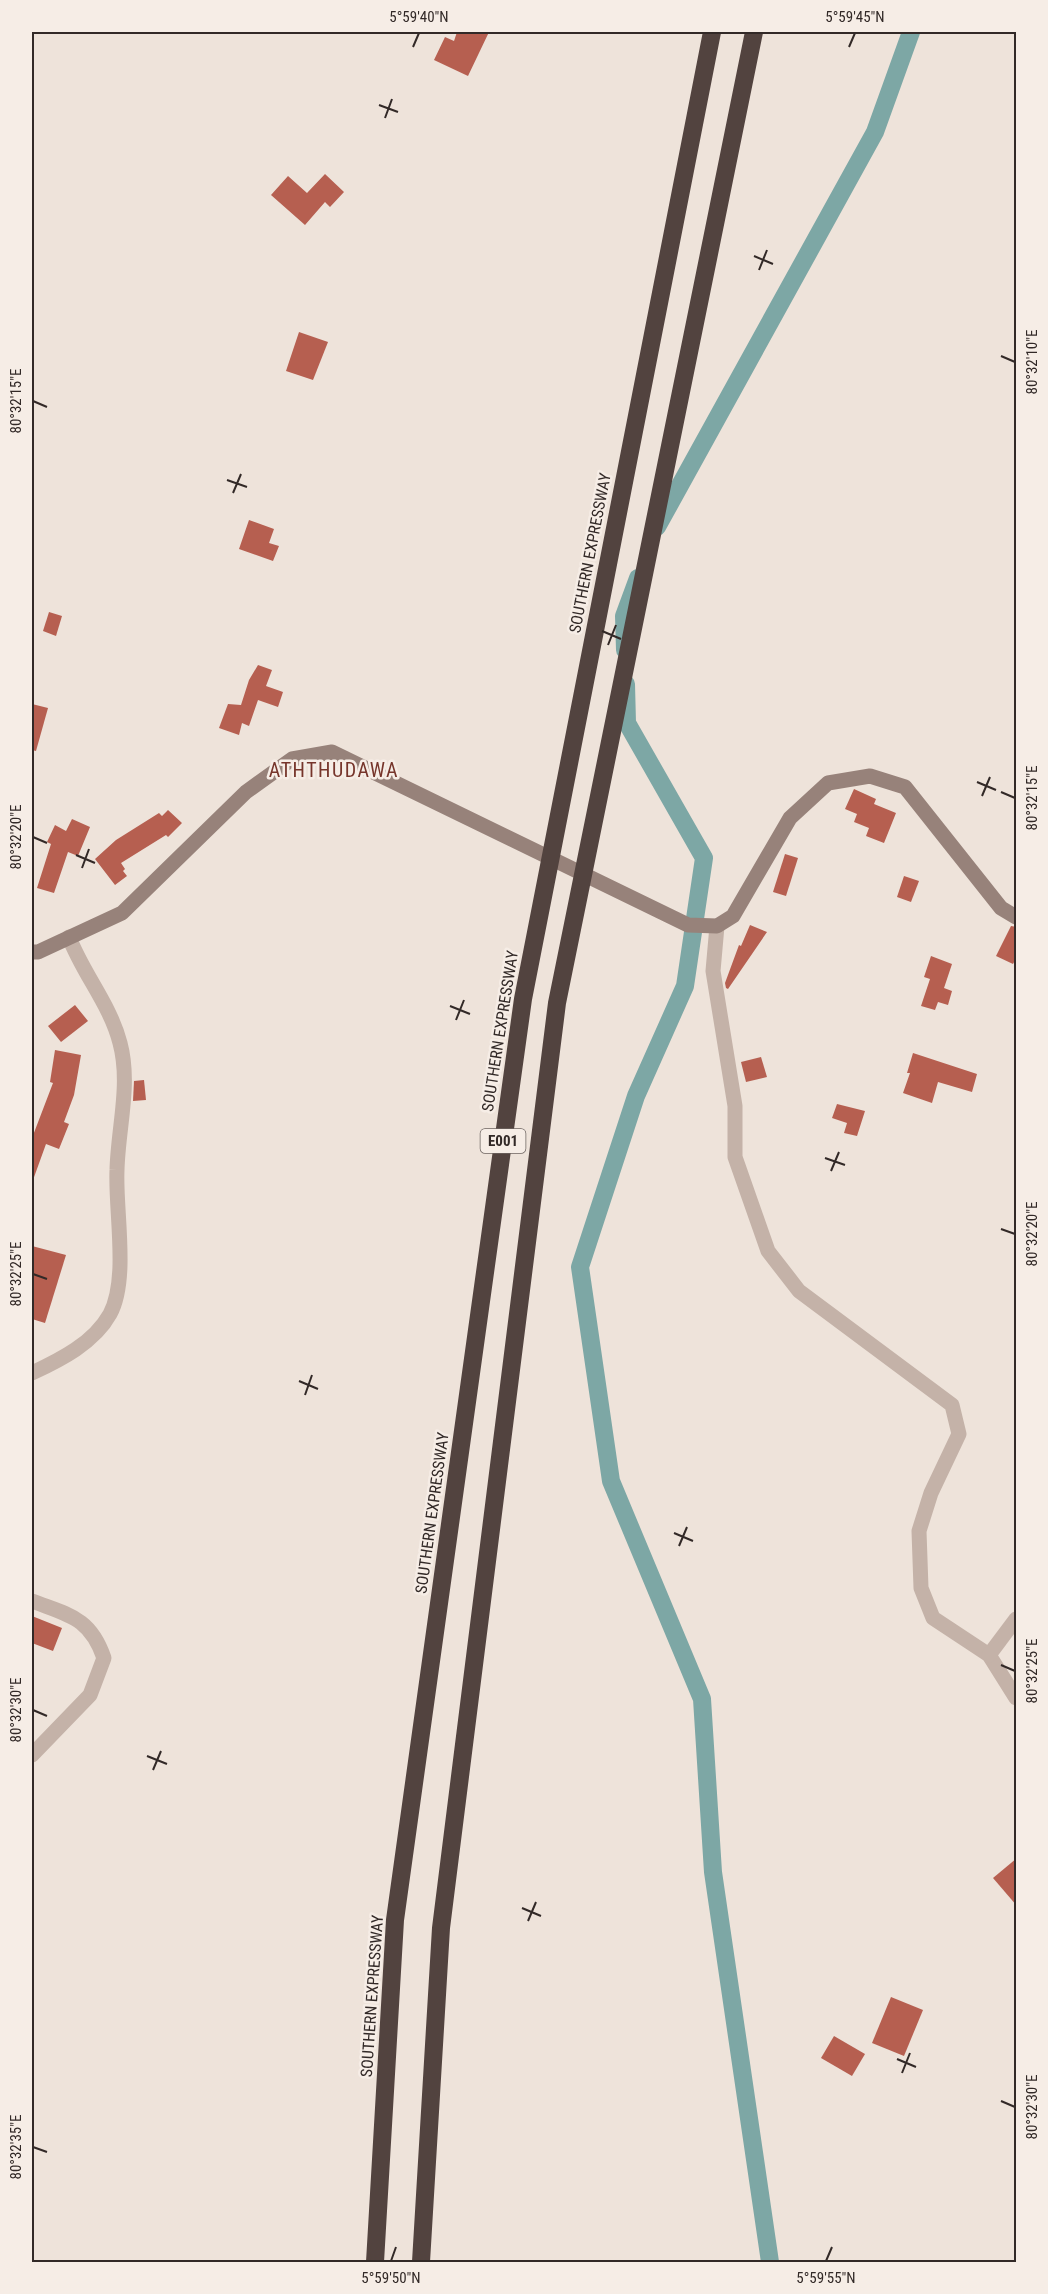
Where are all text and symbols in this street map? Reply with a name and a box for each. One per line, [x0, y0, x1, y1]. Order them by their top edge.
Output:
text: 5°59'40"N [389, 8, 449, 26]
text: 5°59'45"N [825, 8, 885, 26]
text: 80°32'10"E [1023, 330, 1041, 394]
text: 80°32'15"E [7, 369, 25, 433]
street label: SOUTHERN EXPRESSWAY [565, 471, 615, 635]
district label: ATHTHUDAWA [269, 758, 399, 782]
text: 80°32'15"E [1023, 766, 1041, 830]
text: 80°32'20"E [7, 805, 25, 869]
street label: SOUTHERN EXPRESSWAY [478, 949, 522, 1113]
road number: E001 [480, 1129, 526, 1153]
text: 80°32'20"E [1023, 1202, 1041, 1266]
text: 80°32'25"E [7, 1242, 25, 1306]
street label: SOUTHERN EXPRESSWAY [411, 1431, 453, 1595]
text: 80°32'25"E [1023, 1639, 1041, 1703]
text: 80°32'30"E [7, 1678, 25, 1742]
street label: SOUTHERN EXPRESSWAY [357, 1914, 387, 2078]
text: 80°32'30"E [1023, 2075, 1041, 2139]
text: 80°32'35"E [7, 2115, 25, 2179]
text: 5°59'50"N [361, 2269, 421, 2287]
text: 5°59'55"N [796, 2269, 856, 2287]

